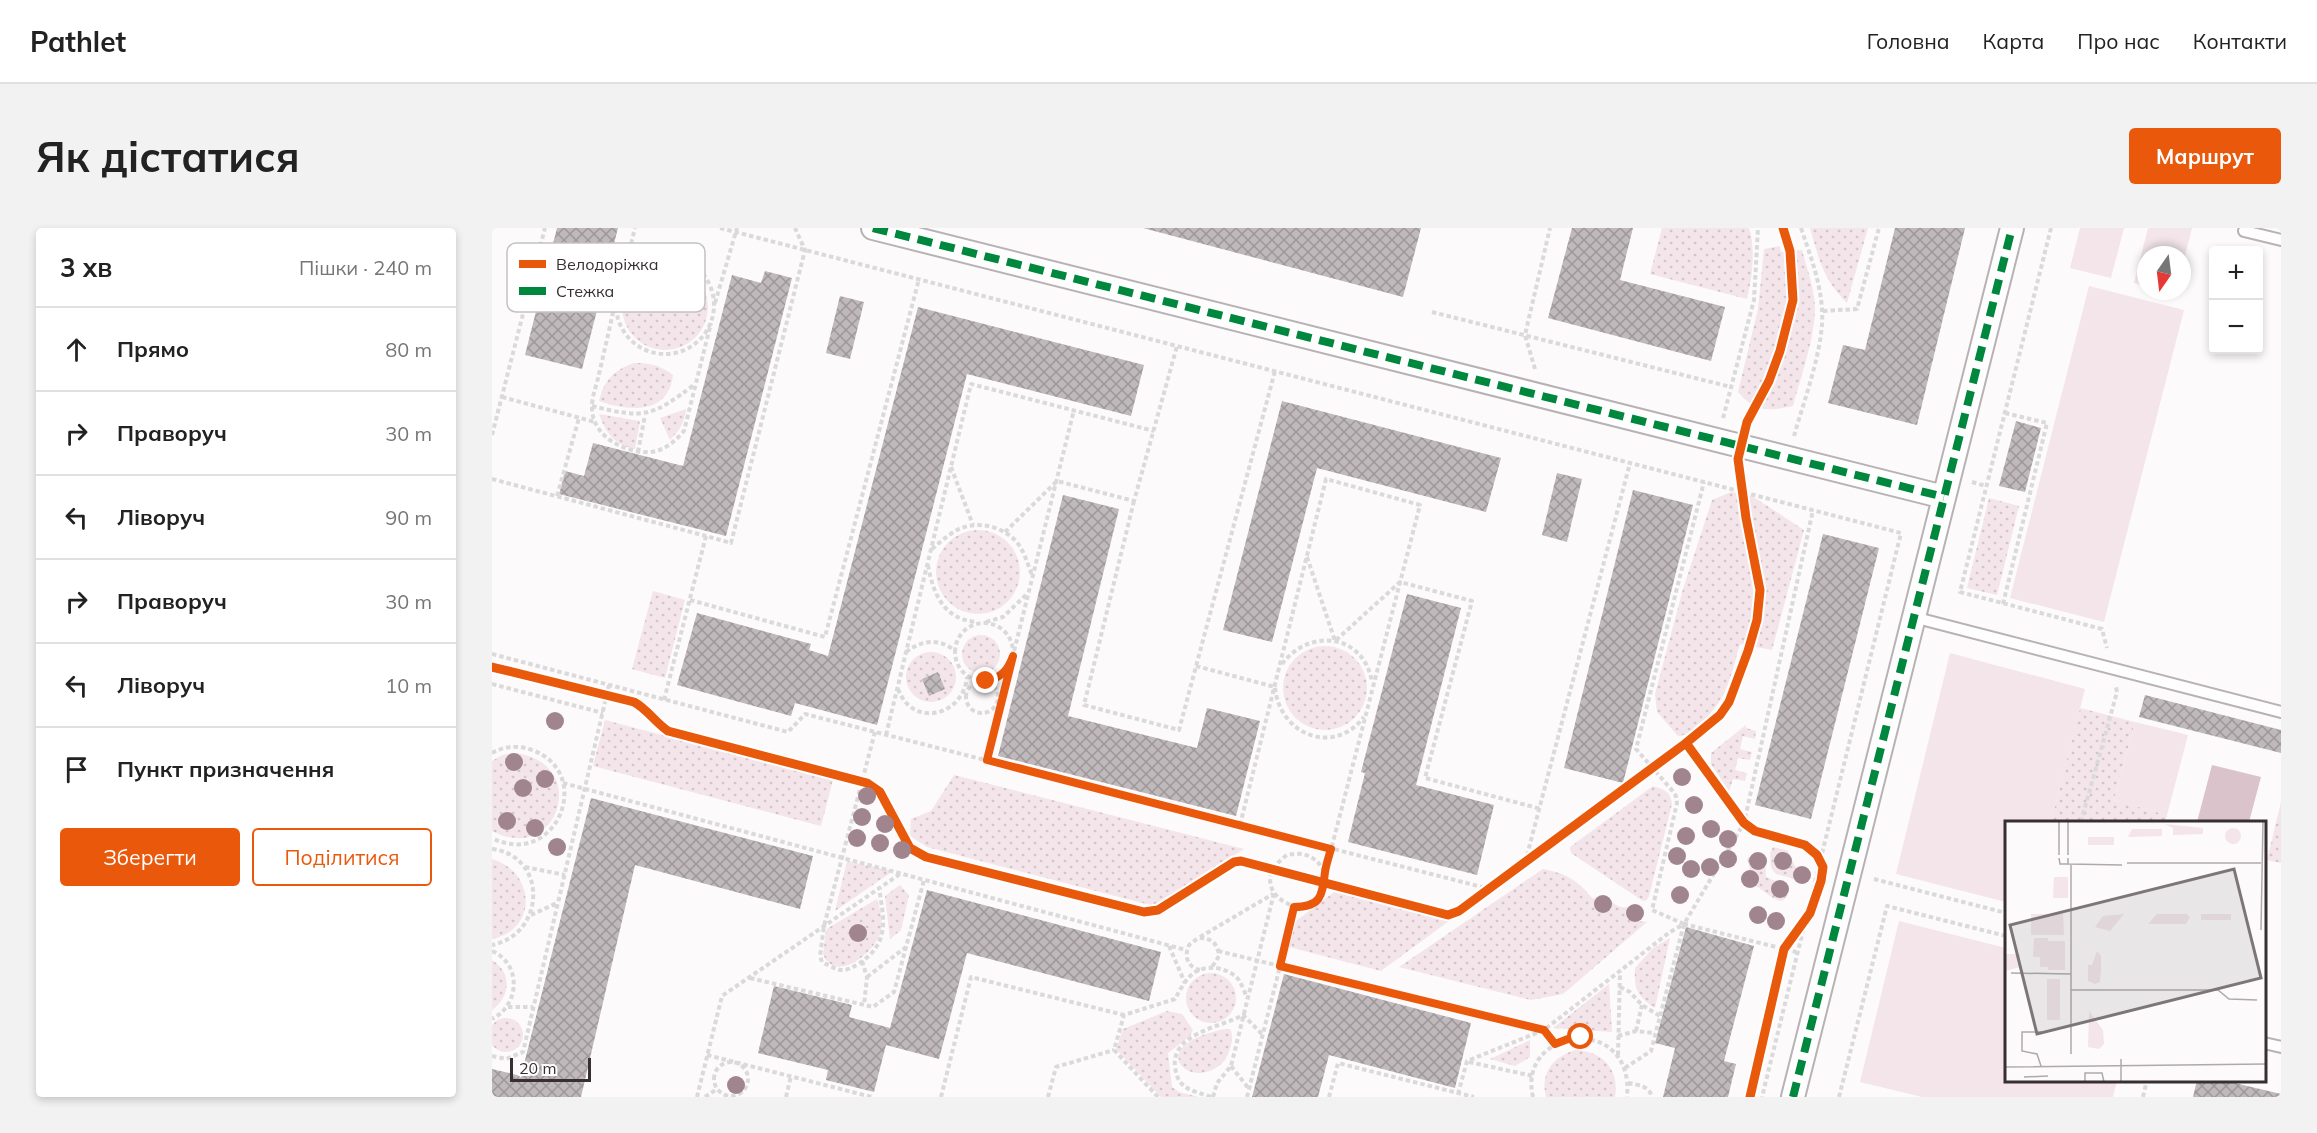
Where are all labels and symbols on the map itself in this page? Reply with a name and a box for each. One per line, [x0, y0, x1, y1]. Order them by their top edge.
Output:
legend [507, 243, 705, 312]
north arrow [2137, 246, 2191, 300]
text: Велодоріжка [556, 254, 658, 274]
text: Стежка [556, 281, 614, 301]
route end [972, 667, 998, 693]
inset map [2005, 821, 2266, 1082]
route start [1567, 1023, 1593, 1049]
scale bar [510, 1055, 591, 1082]

